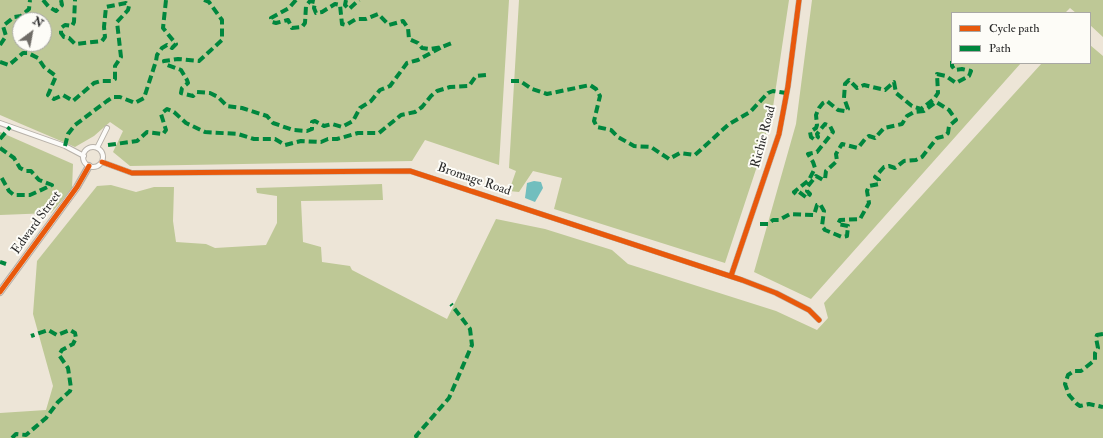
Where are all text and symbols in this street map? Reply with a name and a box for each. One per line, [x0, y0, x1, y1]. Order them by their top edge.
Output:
north arrow [12, 12, 52, 52]
legend [951, 12, 1091, 64]
text: N [30, 14, 46, 30]
text: Cycle path [989, 21, 1039, 36]
text: Path [989, 41, 1011, 56]
street label: Richie Road [748, 104, 780, 170]
street label: Bromage Road [435, 160, 513, 200]
street label: Edward Street [9, 188, 65, 258]

